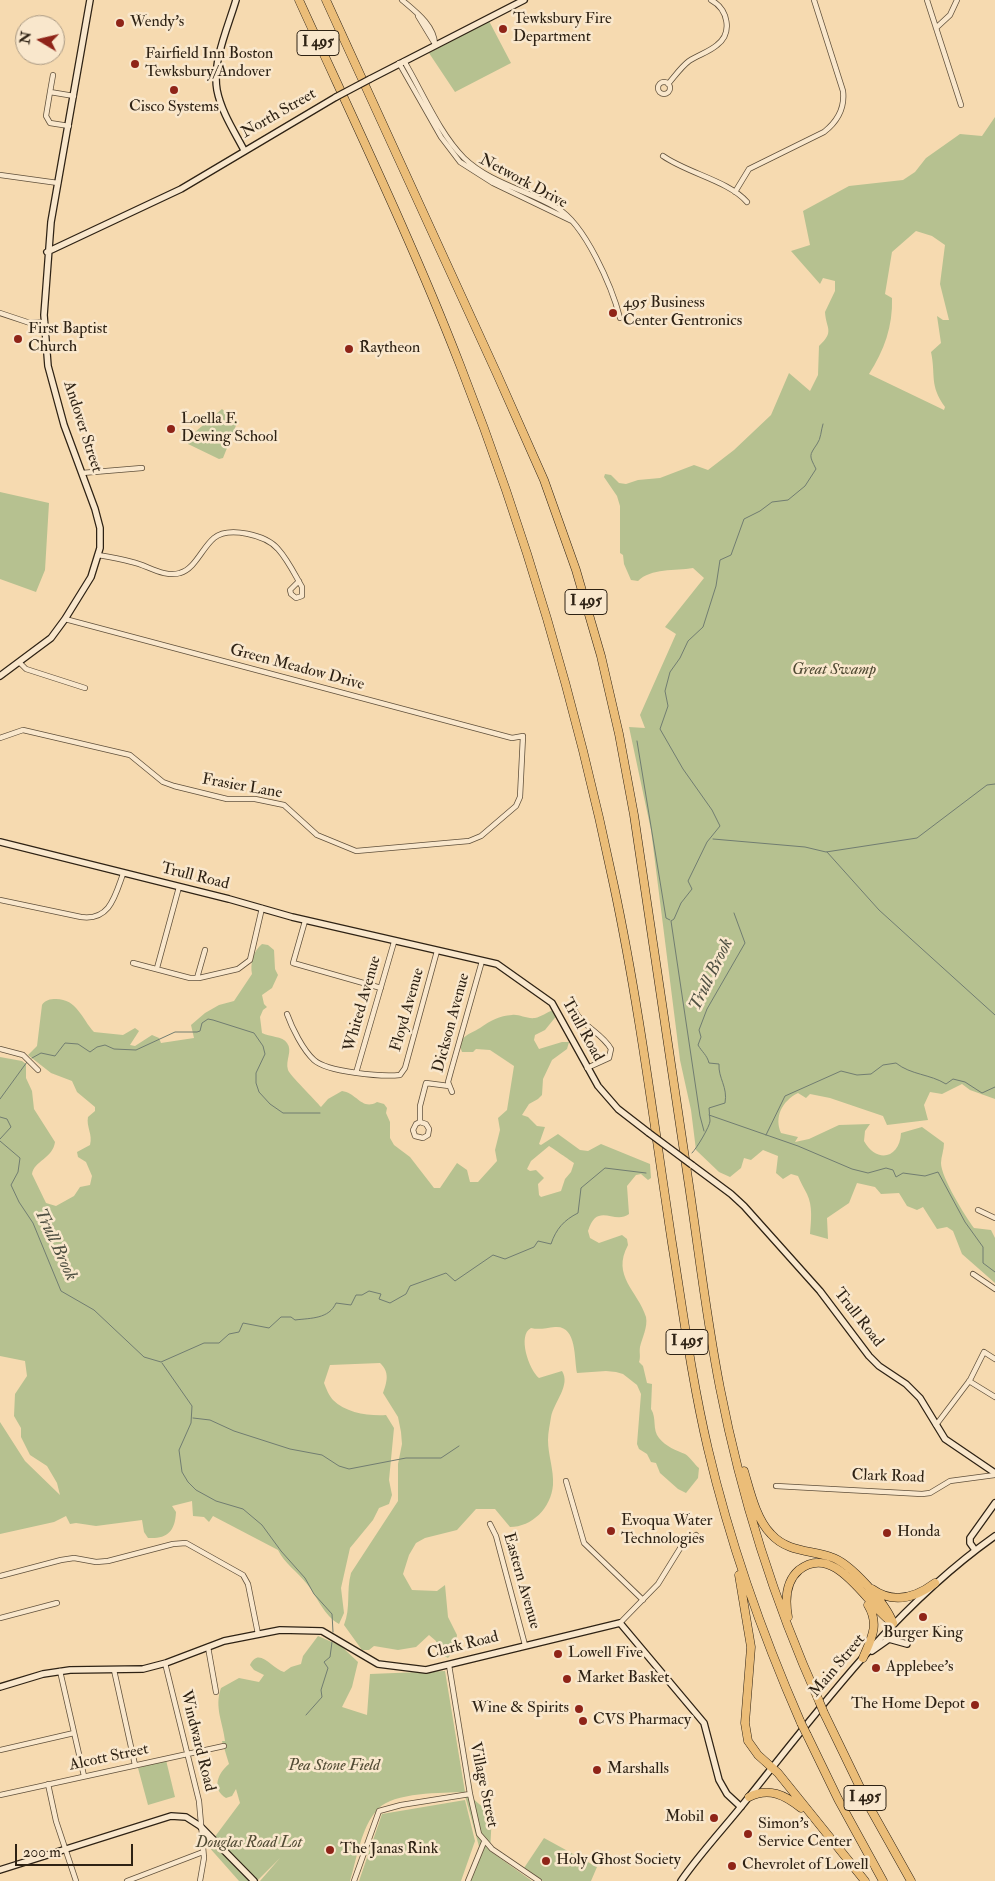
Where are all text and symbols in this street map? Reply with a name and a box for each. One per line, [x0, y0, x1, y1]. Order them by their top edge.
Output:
place label: Tewksbury Fire Department [513, 10, 612, 48]
place label: Wendy's [130, 13, 184, 33]
north arrow [15, 15, 65, 65]
marker: Wendy's [114, 17, 126, 29]
marker: Tewksbury Fire Department [497, 23, 509, 35]
text: N [16, 30, 35, 45]
road number: I 495 [297, 30, 339, 56]
place label: Fairfield Inn Boston Tewksbury/Andover [145, 45, 273, 83]
marker: Fairfield Inn Boston Tewksbury/Andover [129, 58, 141, 70]
marker: Cisco Systems [168, 84, 180, 96]
street label: North Street [238, 85, 320, 143]
place label: Cisco Systems [129, 98, 219, 118]
street label: Network Drive [476, 151, 570, 213]
place label: 495 Business Center Gentronics [623, 294, 742, 332]
marker: 495 Business Center Gentronics [607, 307, 619, 319]
place label: First Baptist Church [28, 320, 107, 358]
marker: First Baptist Church [12, 333, 24, 345]
place label: Raytheon [359, 339, 420, 359]
marker: Raytheon [343, 343, 355, 355]
street label: Andover Street [58, 379, 106, 475]
place label: Loella F. Dewing School [181, 410, 278, 448]
marker: Loella F. Dewing School [165, 423, 177, 435]
road number: I 495 [565, 590, 607, 614]
street label: Green Meadow Drive [228, 641, 366, 695]
park label: Great Swamp [792, 661, 876, 681]
street label: Frasier Lane [200, 771, 284, 803]
street label: Trull Road [159, 859, 231, 895]
water label: Trull Brook [685, 935, 739, 1015]
street label: Whited Avenue [340, 954, 386, 1054]
street label: Floyd Avenue [387, 966, 429, 1054]
street label: Dickson Avenue [429, 971, 475, 1075]
street label: Trull Road [557, 995, 607, 1065]
water label: Trull Brook [29, 1205, 81, 1285]
street label: Trull Road [829, 1285, 887, 1351]
road number: I 495 [666, 1330, 708, 1354]
street label: Clark Road [851, 1466, 925, 1488]
place label: Evoqua Water Technologies [621, 1512, 713, 1550]
place label: Honda [897, 1523, 940, 1543]
marker: Evoqua Water Technologies [605, 1525, 617, 1537]
marker: Honda [881, 1527, 893, 1539]
street label: Eastern Avenue [498, 1531, 544, 1631]
marker: Burger King [917, 1611, 929, 1623]
place label: Burger King [883, 1624, 963, 1644]
street label: Clark Road [425, 1628, 501, 1664]
street label: Main Street [806, 1631, 870, 1701]
place label: Lowell Five [568, 1644, 643, 1664]
marker: Lowell Five [552, 1648, 564, 1660]
place label: Applebee's [886, 1658, 953, 1678]
marker: Applebee's [870, 1662, 882, 1674]
place label: Market Basket [577, 1669, 669, 1689]
marker: Market Basket [561, 1673, 573, 1685]
street label: Windward Road [175, 1688, 219, 1794]
place label: The Home Depot [851, 1695, 965, 1715]
place label: Wine & Spirits [471, 1699, 569, 1719]
marker: The Home Depot [969, 1699, 981, 1711]
marker: Wine & Spirits [573, 1703, 585, 1715]
place label: CVS Pharmacy [593, 1711, 691, 1731]
marker: CVS Pharmacy [577, 1715, 589, 1727]
street label: Alcott Street [68, 1740, 150, 1776]
street label: Village Street [465, 1741, 501, 1829]
park label: Pea Stone Field [288, 1757, 380, 1777]
place label: Marshalls [607, 1760, 669, 1780]
marker: Marshalls [591, 1764, 603, 1776]
road number: I 495 [844, 1786, 886, 1810]
place label: Mobil [665, 1808, 704, 1828]
marker: Mobil [708, 1812, 720, 1824]
place label: Simon's Service Center [758, 1815, 852, 1853]
marker: Simon's Service Center [742, 1828, 754, 1840]
scale bar [18, 1834, 135, 1866]
park label: Douglas Road Lot [196, 1834, 302, 1854]
place label: The Janas Rink [340, 1840, 438, 1860]
text: 200 m [23, 1843, 61, 1862]
marker: The Janas Rink [324, 1844, 336, 1856]
place label: Holy Ghost Society [556, 1851, 681, 1871]
marker: Holy Ghost Society [540, 1855, 552, 1867]
place label: Chevrolet of Lowell [742, 1856, 869, 1876]
marker: Chevrolet of Lowell [726, 1860, 738, 1872]

